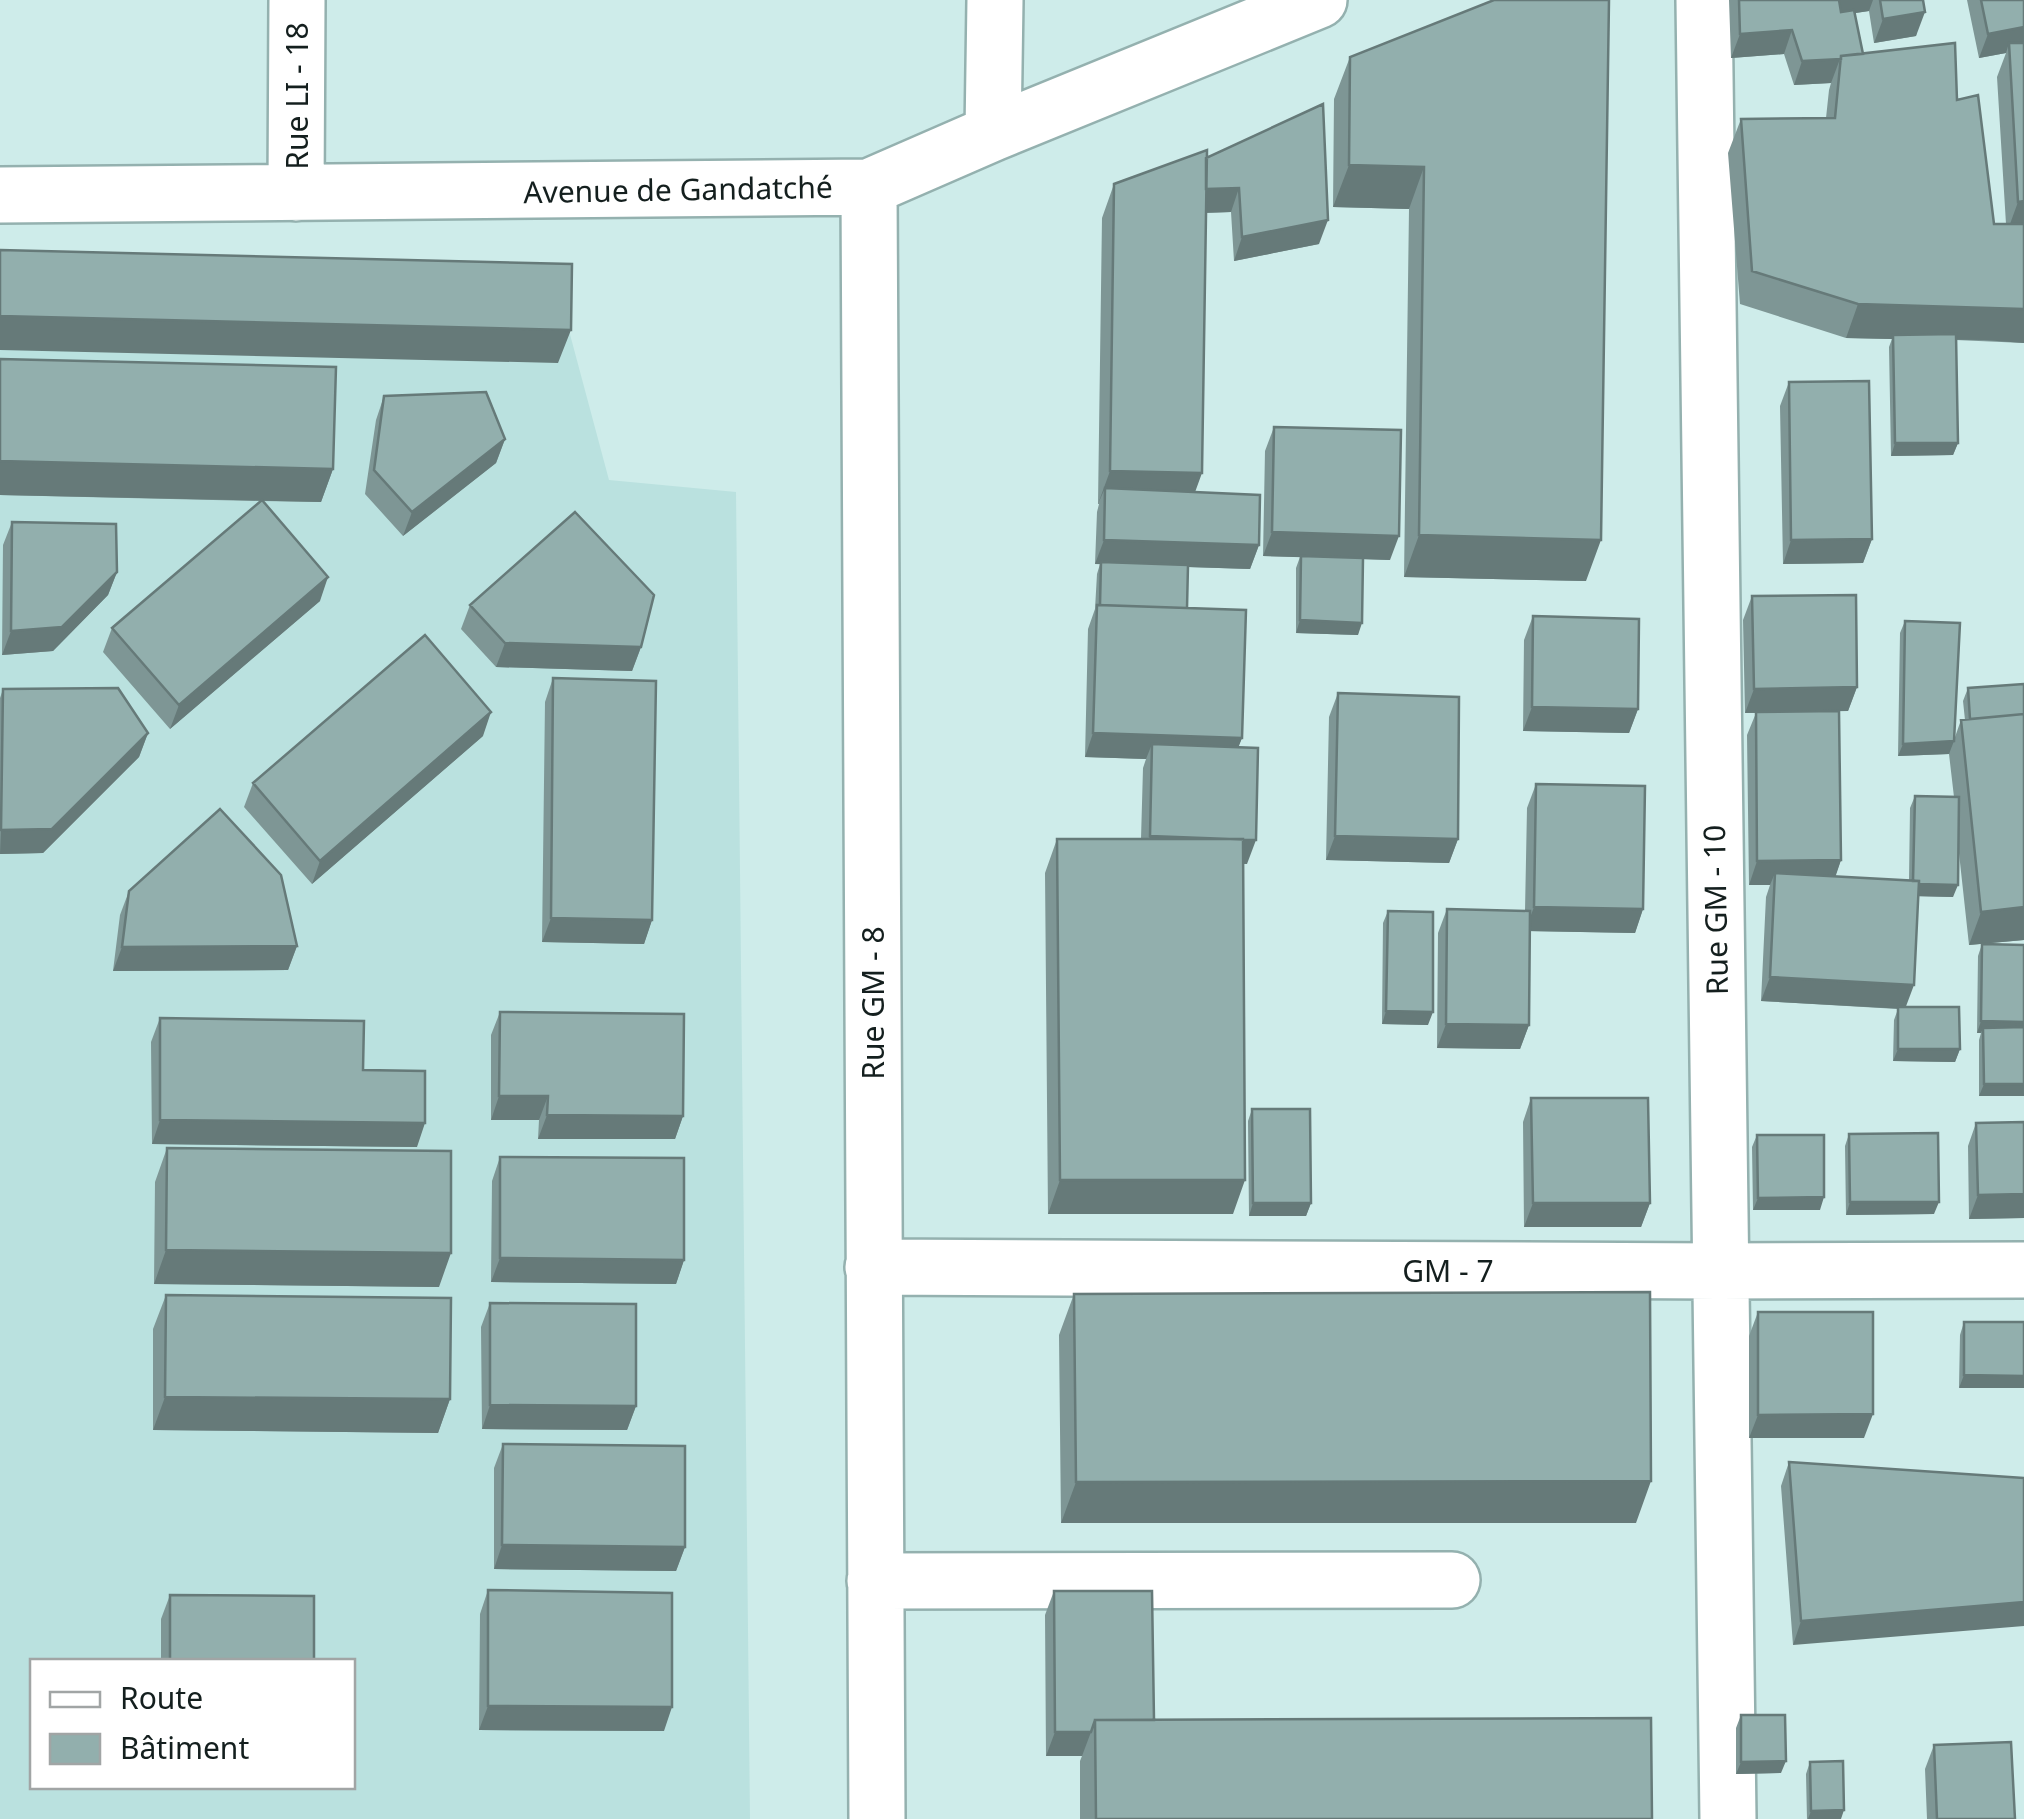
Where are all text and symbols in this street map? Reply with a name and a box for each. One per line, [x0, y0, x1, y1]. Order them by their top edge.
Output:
street label: Rue LI - 18 [276, 22, 317, 170]
street label: Avenue de Gandatché [523, 166, 833, 212]
street label: Rue GM - 10 [1693, 824, 1737, 996]
street label: Rue GM - 8 [852, 926, 893, 1080]
street label: GM - 7 [1402, 1250, 1494, 1291]
legend [30, 1659, 355, 1789]
text: Route [120, 1677, 203, 1718]
text: Bâtiment [120, 1727, 249, 1768]

